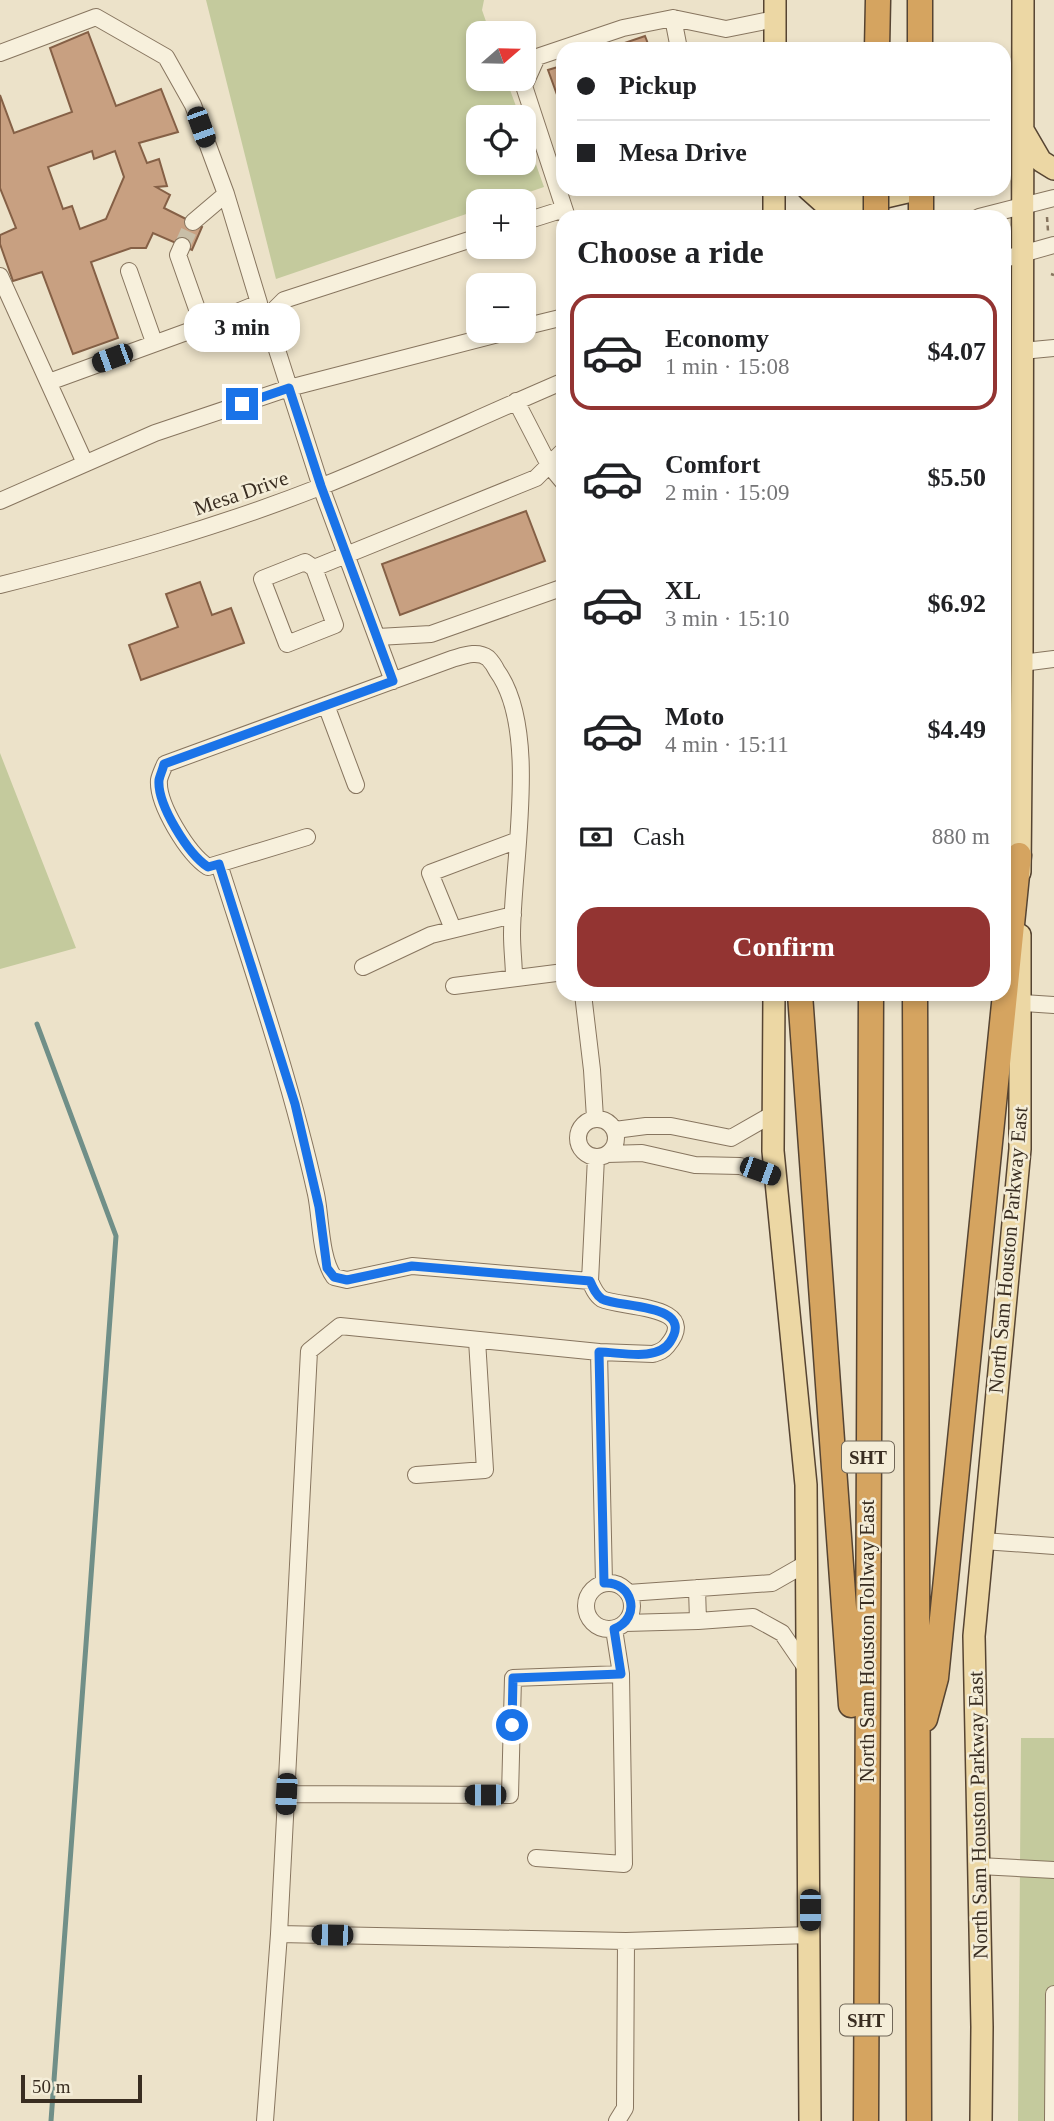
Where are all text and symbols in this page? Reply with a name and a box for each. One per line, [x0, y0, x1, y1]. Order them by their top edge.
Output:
north arrow [466, 21, 536, 91]
map controls [466, 21, 536, 343]
text: Pickup [619, 71, 697, 100]
car [184, 104, 219, 150]
button: locate [466, 105, 536, 175]
text: Mesa Drive [619, 138, 747, 167]
button: + [466, 189, 536, 259]
text: Choose a ride [577, 234, 764, 270]
button: − [466, 273, 536, 343]
callout: 3 min [184, 302, 300, 352]
text: 3 min [214, 315, 270, 340]
icon: car [581, 321, 644, 384]
text: Economy [665, 324, 769, 353]
text: $4.07 [928, 337, 986, 366]
car [89, 341, 136, 375]
text: 1 min · 15:08 [665, 354, 790, 379]
route end [226, 388, 258, 420]
icon: car [581, 447, 644, 510]
text: Comfort [665, 450, 760, 479]
text: $5.50 [928, 463, 986, 492]
street label: Mesa Drive [190, 466, 292, 520]
text: 2 min · 15:09 [665, 480, 790, 505]
icon: car [581, 573, 644, 636]
text: XL [665, 576, 701, 605]
text: $6.92 [928, 589, 986, 618]
text: 3 min · 15:10 [665, 606, 790, 631]
icon: car [581, 699, 644, 762]
text: Moto [665, 702, 724, 731]
text: $4.49 [928, 715, 986, 744]
text: 4 min · 15:11 [665, 732, 789, 757]
icon: cash [577, 818, 615, 856]
text: Cash [633, 822, 685, 851]
text: 880 m [932, 824, 990, 849]
button: Confirm [577, 907, 990, 987]
street label: North Sam Houston Parkway East [983, 1105, 1033, 1395]
car [737, 1154, 784, 1188]
road number: SHT [842, 1442, 894, 1472]
street label: North Sam Houston Tollway East [855, 1499, 879, 1782]
street label: North Sam Houston Parkway East [963, 1671, 993, 1959]
route start [496, 1709, 528, 1741]
car [275, 1772, 298, 1816]
car [465, 1785, 507, 1806]
car [800, 1889, 821, 1931]
car [311, 1924, 354, 1946]
road number: SHT [840, 2004, 892, 2036]
scale bar [21, 2072, 142, 2104]
text: 50 m [32, 2076, 71, 2097]

